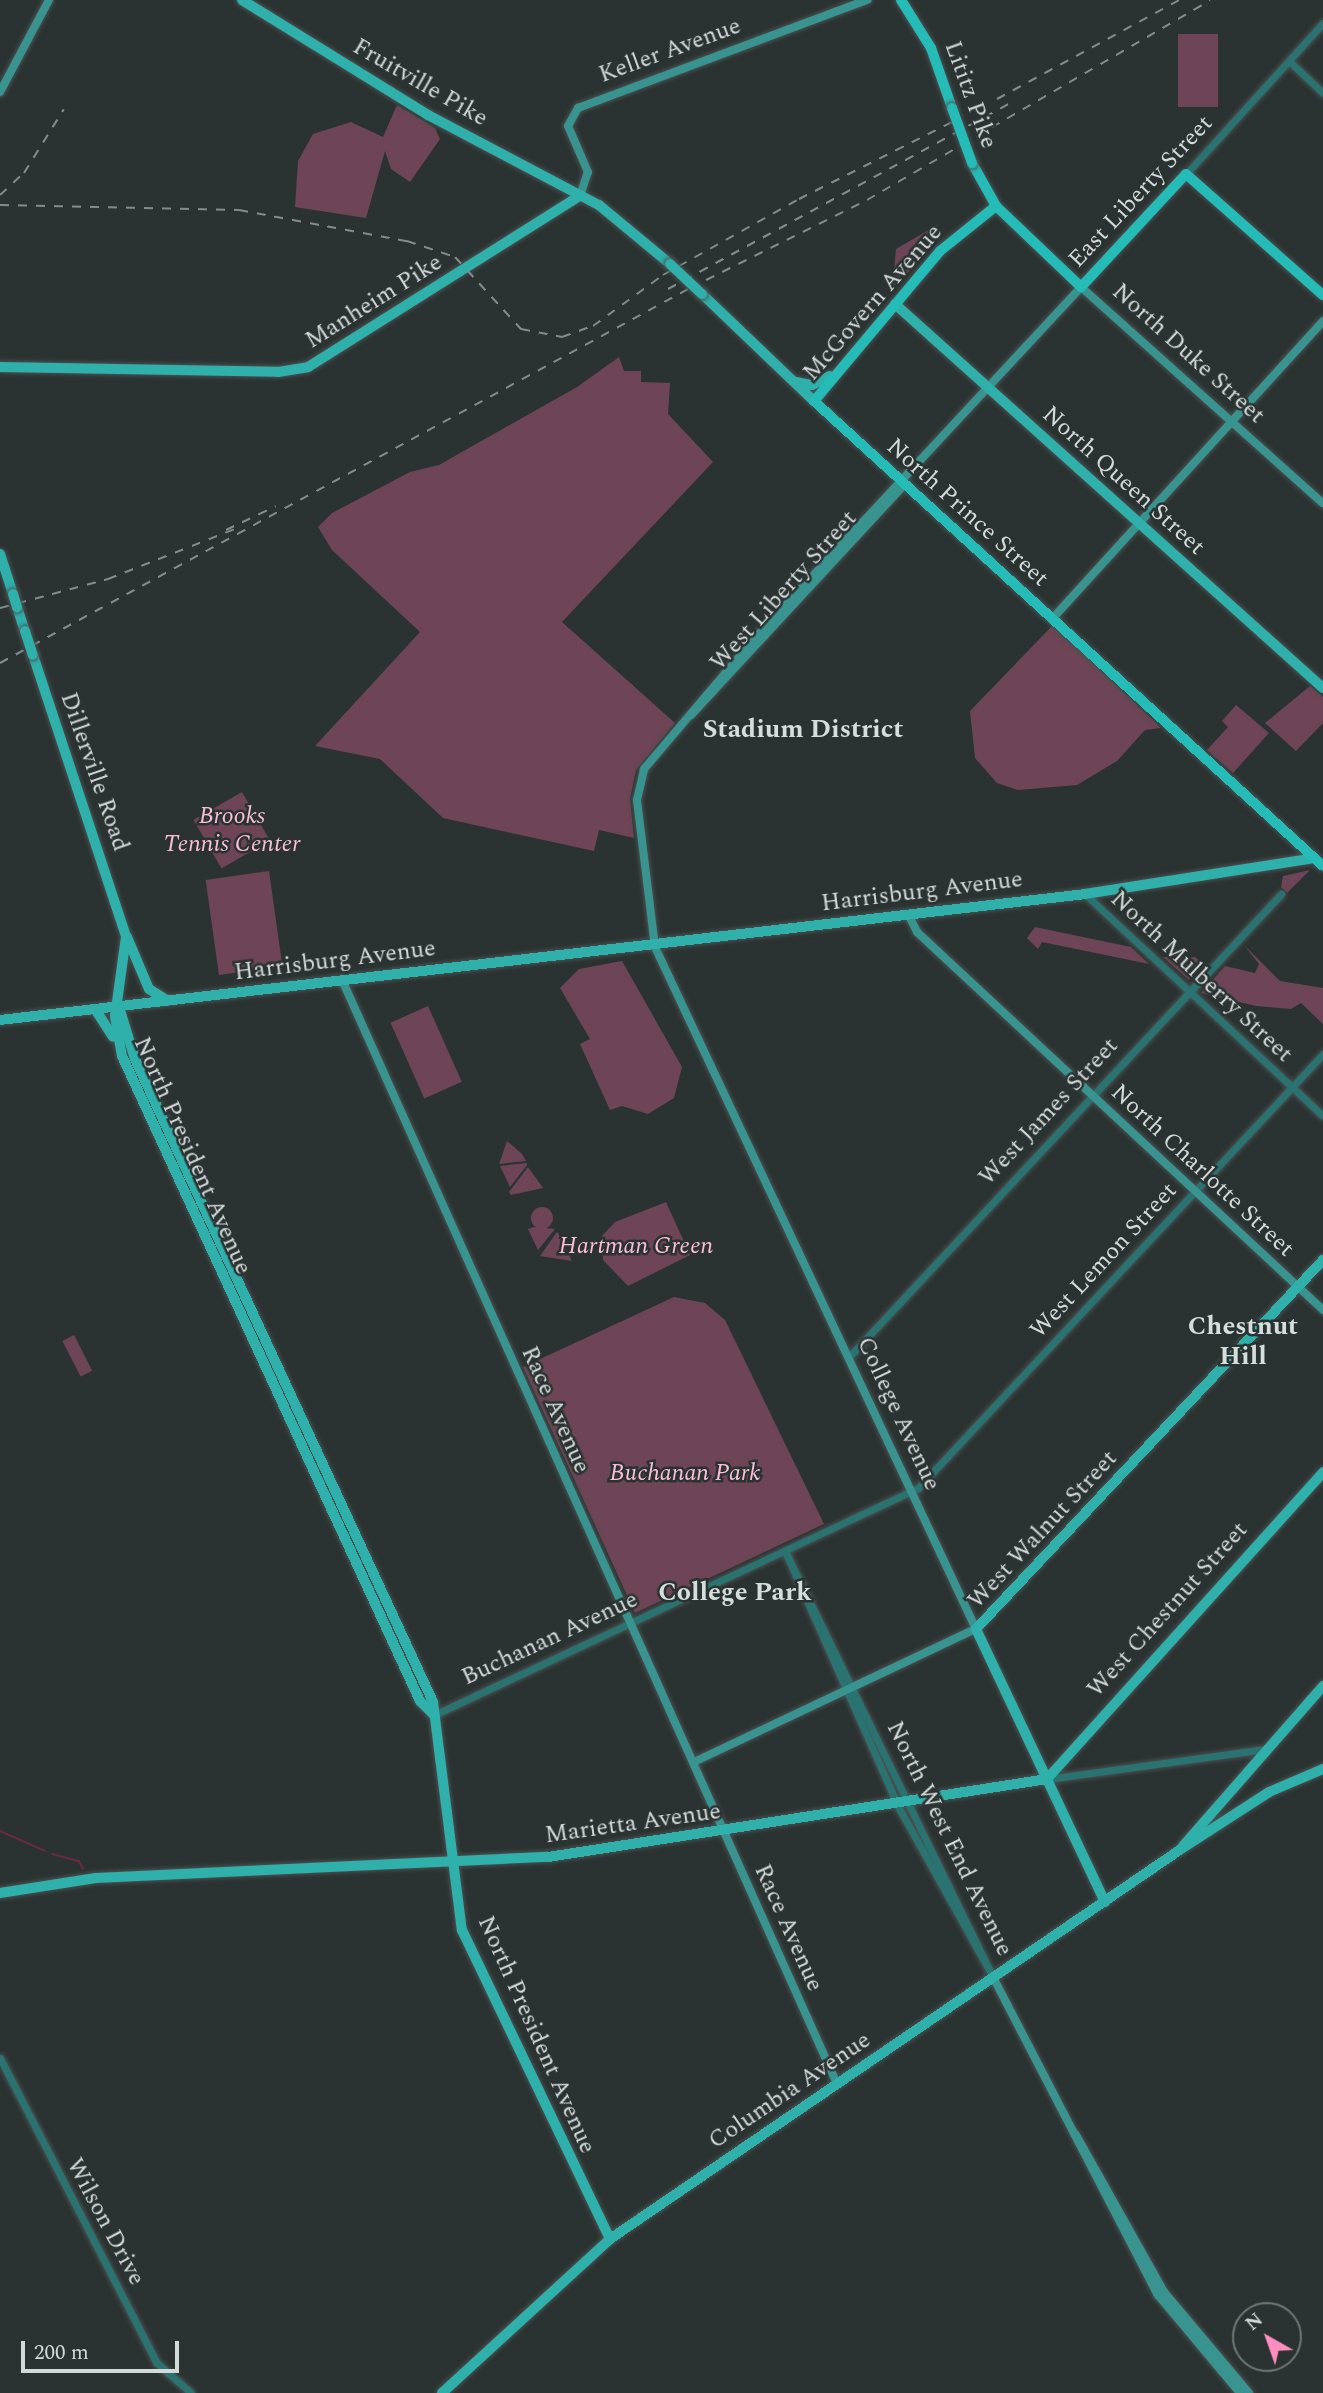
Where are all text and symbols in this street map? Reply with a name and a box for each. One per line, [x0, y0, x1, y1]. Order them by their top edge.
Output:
street label: Keller Avenue [595, 12, 745, 90]
street label: Fruitville Pike [347, 33, 493, 133]
street label: Lititz Pike [937, 37, 1003, 153]
street label: East Liberty Street [1063, 110, 1219, 274]
street label: McGovern Avenue [797, 219, 949, 387]
street label: Manheim Pike [300, 249, 448, 355]
street label: North Duke Street [1106, 278, 1270, 430]
street label: North Queen Street [1036, 400, 1210, 562]
street label: North Prince Street [880, 433, 1054, 593]
street label: West Liberty Street [704, 505, 864, 677]
street label: Dillerville Road [53, 689, 135, 855]
district label: Stadium District [703, 714, 903, 746]
park label: Brooks Tennis Center [163, 803, 301, 859]
street label: Harrisburg Avenue [820, 865, 1024, 919]
street label: North Mulberry Street [1104, 885, 1298, 1069]
street label: Harrisburg Avenue [233, 934, 437, 988]
street label: West James Street [973, 1032, 1125, 1192]
street label: North President Avenue [127, 1033, 257, 1279]
street label: North Charlotte Street [1104, 1079, 1300, 1263]
street label: West Lemon Street [1024, 1177, 1184, 1345]
park label: Hartman Green [559, 1233, 713, 1261]
district label: Chestnut Hill [1188, 1311, 1298, 1372]
street label: College Avenue [850, 1333, 946, 1495]
street label: Race Avenue [514, 1342, 596, 1478]
street label: West Walnut Street [962, 1445, 1124, 1615]
park label: Buchanan Park [610, 1460, 760, 1488]
street label: West Chestnut Street [1082, 1516, 1254, 1704]
district label: College Park [658, 1577, 812, 1609]
street label: Buchanan Avenue [457, 1586, 643, 1692]
street label: North West End Avenue [880, 1717, 1018, 1961]
street label: Marietta Avenue [543, 1797, 723, 1851]
street label: Race Avenue [747, 1860, 829, 1996]
street label: North President Avenue [471, 1912, 601, 2158]
street label: Columbia Avenue [704, 2026, 876, 2156]
street label: Wilson Drive [59, 2153, 151, 2291]
north arrow [1232, 2302, 1302, 2372]
text: N [1239, 2306, 1270, 2338]
scale bar [24, 2326, 182, 2370]
text: 200 m [34, 2337, 89, 2369]

